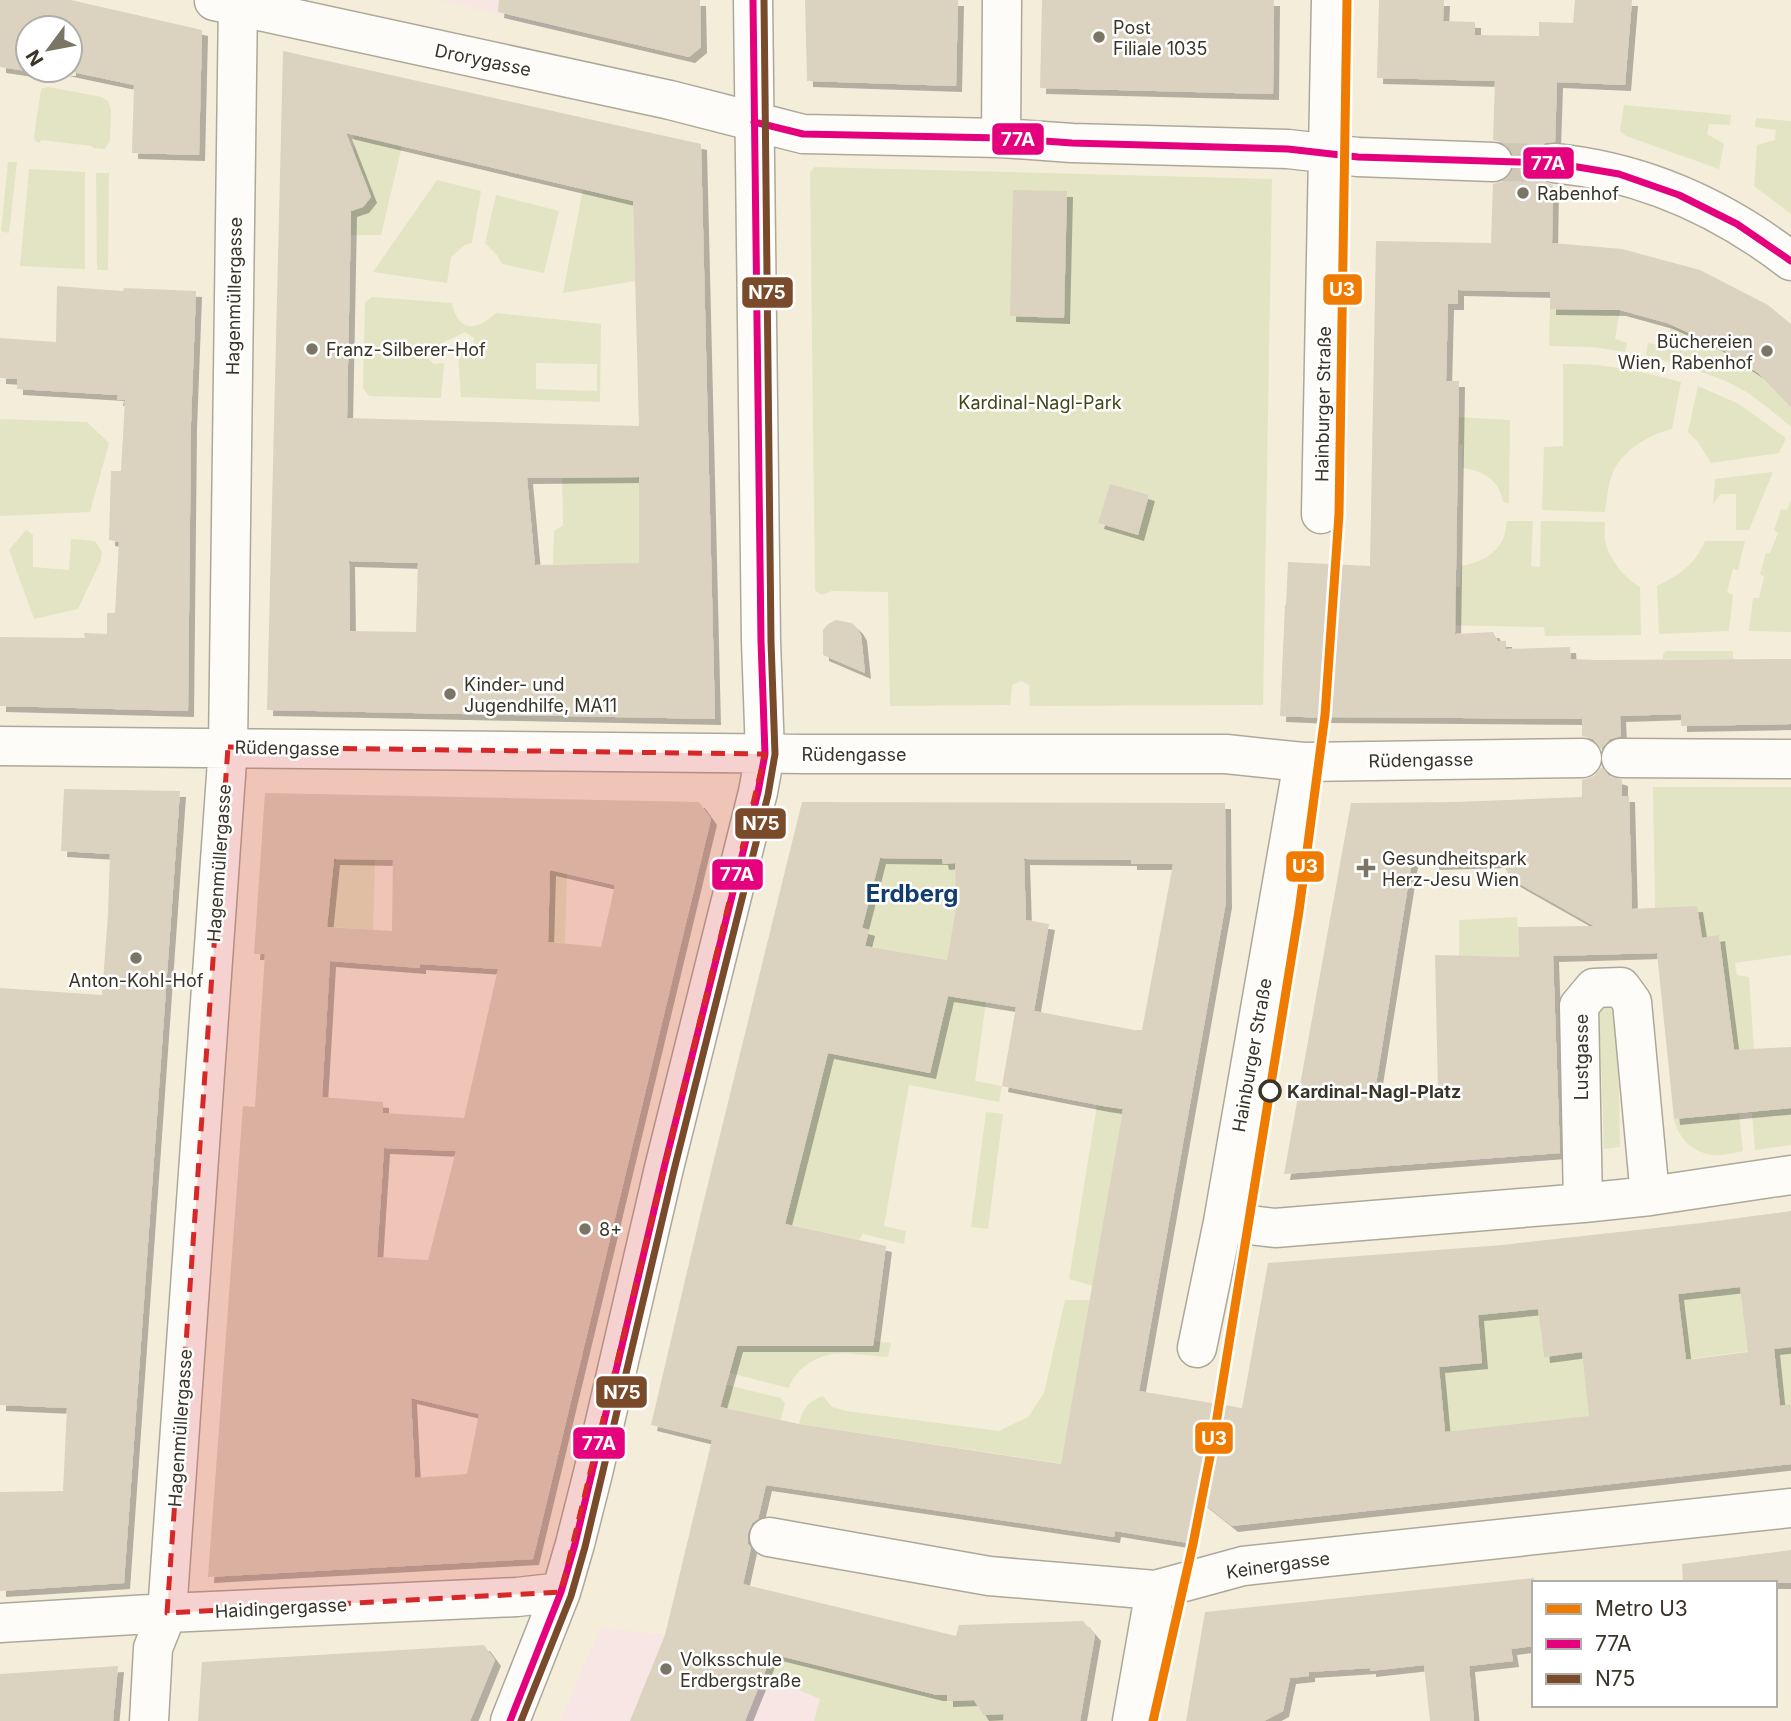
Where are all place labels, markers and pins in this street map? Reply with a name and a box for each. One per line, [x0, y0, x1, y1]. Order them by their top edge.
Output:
place label: Post Filiale 1035 [1113, 17, 1207, 59]
marker: Post Filiale 1035 [1091, 29, 1107, 45]
place label: Rabenhof [1537, 183, 1619, 204]
marker: Rabenhof [1515, 185, 1531, 201]
place label: Büchereien Wien, Rabenhof [1618, 331, 1753, 373]
place label: Franz-Silberer-Hof [326, 339, 486, 360]
marker: Franz-Silberer-Hof [304, 341, 320, 357]
marker: Büchereien Wien, Rabenhof [1759, 343, 1775, 359]
place label: Kinder- und Jugendhilfe, MA11 [464, 674, 617, 716]
marker: Kinder- und Jugendhilfe, MA11 [442, 686, 458, 702]
place label: Gesundheitspark Herz-Jesu Wien [1382, 848, 1527, 890]
marker: Gesundheitspark Herz-Jesu Wien [1356, 858, 1376, 878]
marker: Anton-Kohl-Hof [128, 950, 144, 966]
place label: Anton-Kohl-Hof [69, 970, 204, 991]
marker: Kardinal-Nagl-Platz [1259, 1080, 1281, 1102]
place label: Kardinal-Nagl-Platz [1287, 1081, 1461, 1102]
place label: 8+ [599, 1219, 622, 1240]
marker: 8+ [577, 1221, 593, 1237]
place label: Volksschule Erdbergstraße [680, 1649, 801, 1691]
marker: Volksschule Erdbergstraße [658, 1661, 674, 1677]

